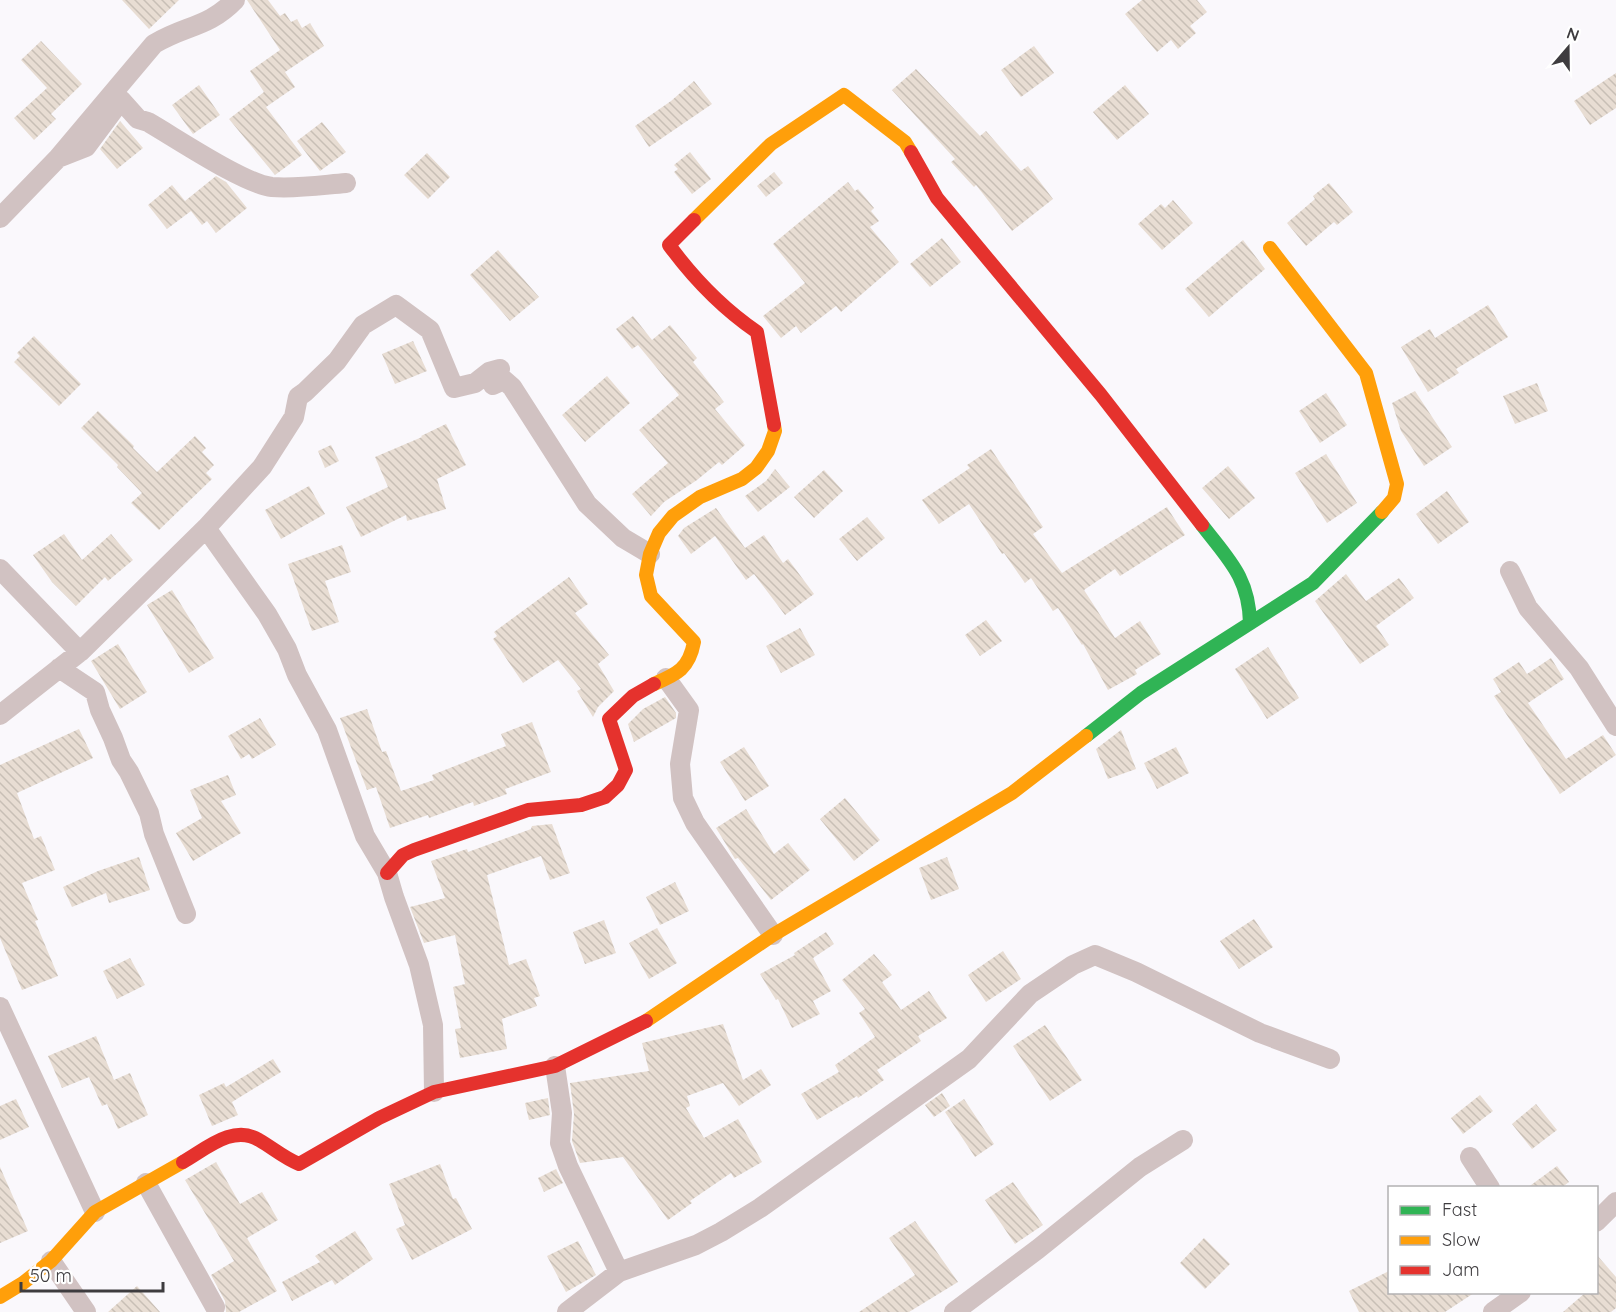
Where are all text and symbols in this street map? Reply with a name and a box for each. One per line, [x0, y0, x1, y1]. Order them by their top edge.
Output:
north arrow [1538, 18, 1598, 78]
text: N [1564, 22, 1582, 45]
legend [1388, 1186, 1598, 1294]
text: Fast [1442, 1198, 1477, 1221]
text: Slow [1442, 1228, 1480, 1251]
scale bar [21, 1255, 164, 1293]
text: Jam [1442, 1258, 1480, 1281]
text: 50 m [30, 1264, 72, 1287]

